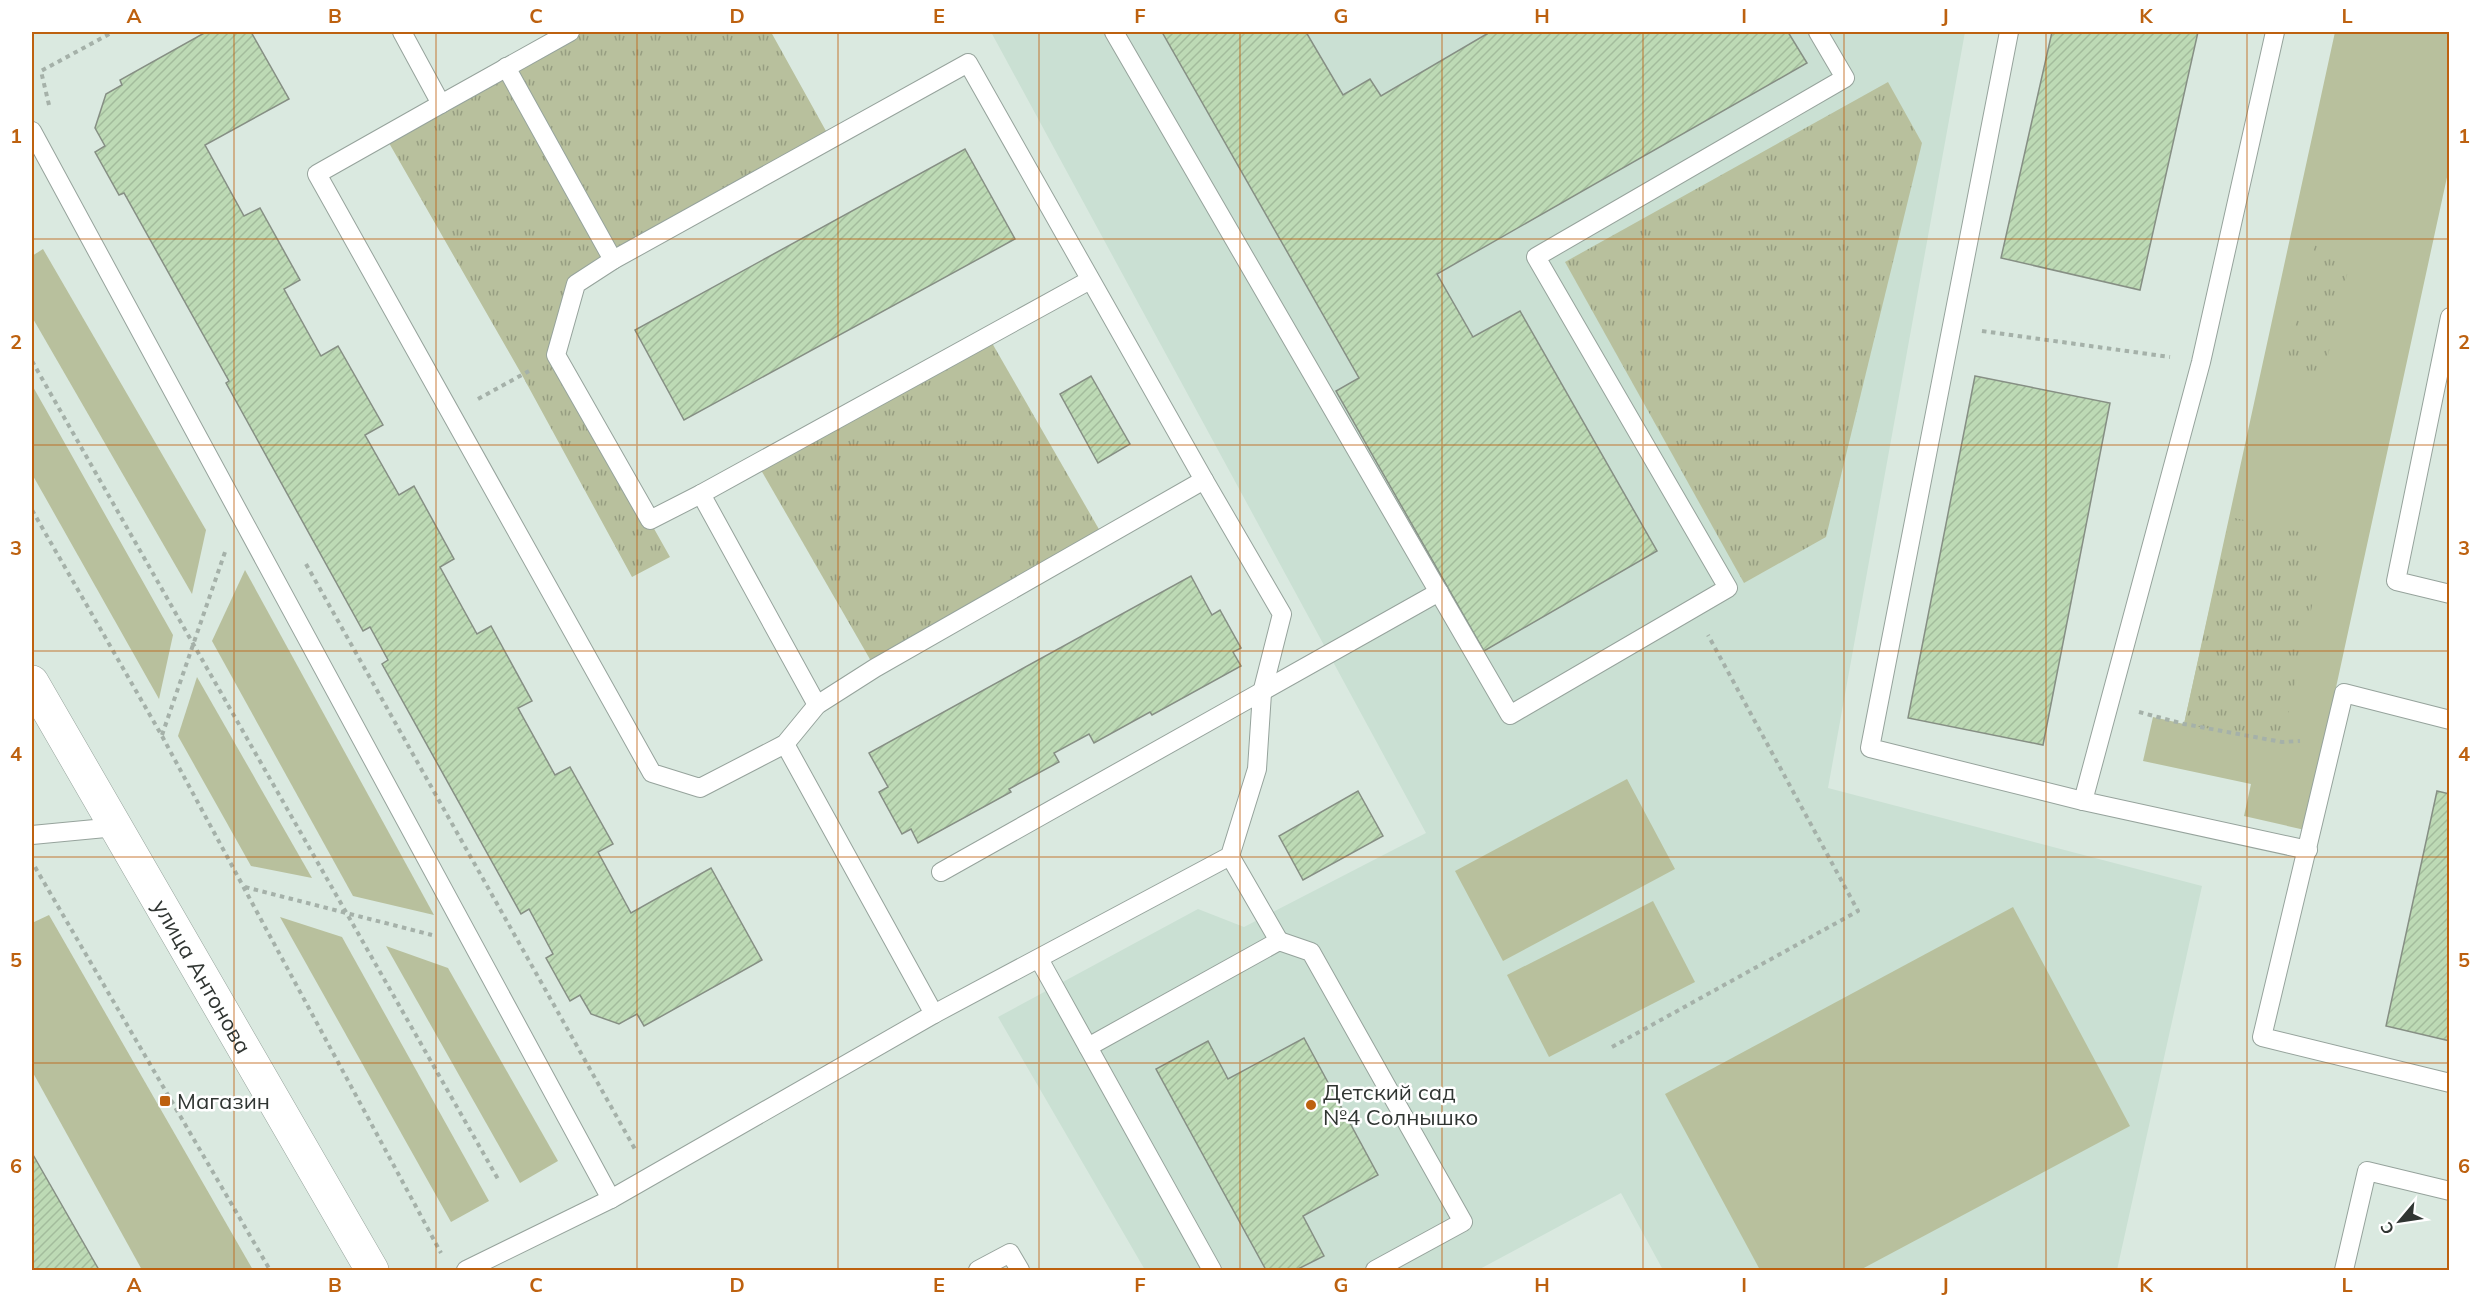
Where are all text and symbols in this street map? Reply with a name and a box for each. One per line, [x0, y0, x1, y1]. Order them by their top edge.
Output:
text: A [127, 3, 142, 28]
text: B [328, 3, 342, 28]
text: C [529, 3, 543, 28]
text: D [729, 3, 745, 28]
text: E [933, 3, 945, 28]
text: F [1134, 3, 1146, 28]
text: G [1334, 3, 1348, 28]
text: H [1534, 3, 1550, 28]
text: I [1741, 3, 1747, 28]
text: J [1941, 3, 1949, 28]
text: K [2139, 3, 2153, 28]
text: L [2341, 3, 2353, 28]
text: 1 [10, 123, 22, 148]
text: 1 [2458, 123, 2470, 148]
text: 2 [10, 329, 22, 354]
text: 2 [2458, 329, 2470, 354]
text: 3 [10, 535, 22, 560]
text: 3 [2458, 535, 2470, 560]
text: 4 [10, 741, 22, 766]
text: 4 [2458, 741, 2470, 766]
street label: улица Антонова [147, 894, 258, 1059]
text: 5 [10, 947, 22, 972]
text: 5 [2458, 947, 2470, 972]
place label: Детский сад №4 Солнышко [1323, 1078, 1478, 1131]
place label: Магазин [177, 1087, 270, 1115]
marker: Магазин [158, 1094, 172, 1108]
marker: Детский сад №4 Солнышко [1304, 1098, 1318, 1112]
text: 6 [10, 1153, 22, 1178]
text: 6 [2458, 1153, 2470, 1178]
north arrow [2370, 1191, 2430, 1251]
text: С [2375, 1219, 2398, 1238]
text: A [127, 1272, 142, 1297]
text: B [328, 1272, 342, 1297]
text: C [529, 1272, 543, 1297]
text: D [729, 1272, 745, 1297]
text: E [933, 1272, 945, 1297]
text: F [1134, 1272, 1146, 1297]
text: G [1334, 1272, 1348, 1297]
text: H [1534, 1272, 1550, 1297]
text: I [1741, 1272, 1747, 1297]
text: J [1941, 1272, 1949, 1297]
text: K [2139, 1272, 2153, 1297]
text: L [2341, 1272, 2353, 1297]

